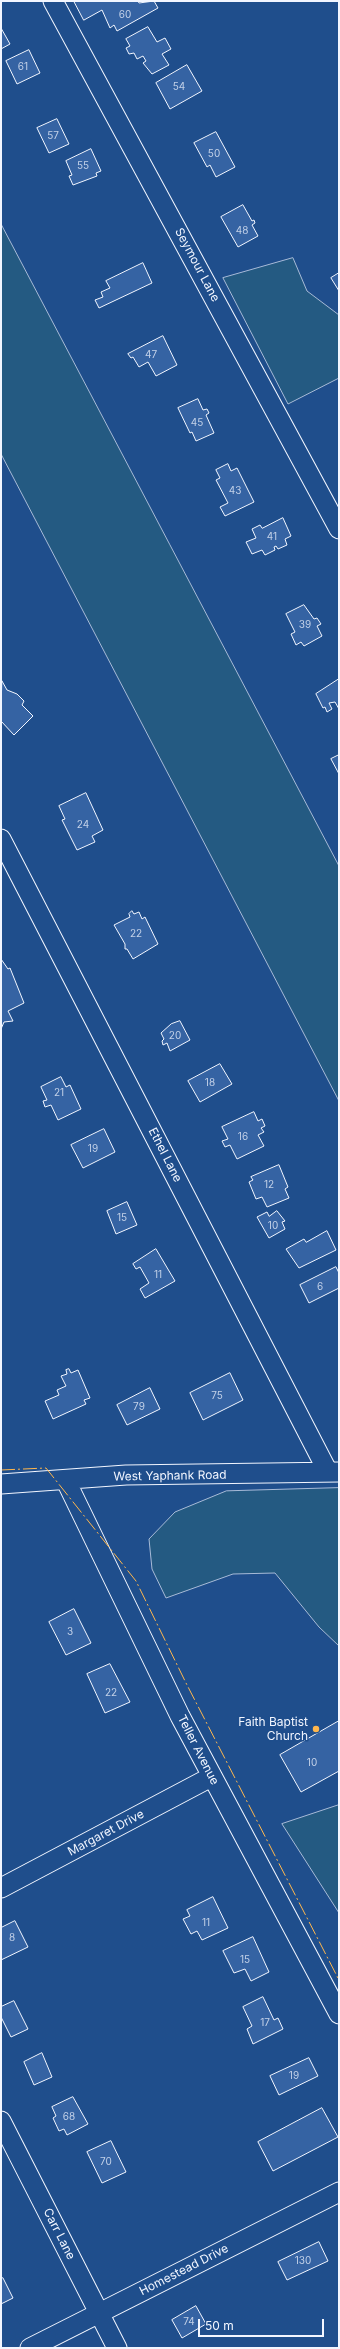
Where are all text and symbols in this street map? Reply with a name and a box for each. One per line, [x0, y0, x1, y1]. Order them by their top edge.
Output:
house number: 60 [119, 9, 131, 21]
house number: 61 [18, 61, 28, 73]
house number: 54 [173, 81, 185, 93]
house number: 57 [47, 130, 59, 142]
house number: 50 [208, 148, 220, 160]
house number: 55 [77, 160, 89, 172]
house number: 48 [236, 225, 248, 237]
street label: Seymour Lane [172, 226, 222, 304]
house number: 47 [145, 349, 157, 361]
house number: 45 [191, 417, 203, 429]
house number: 43 [229, 485, 241, 497]
house number: 41 [267, 531, 277, 543]
house number: 39 [299, 619, 311, 631]
house number: 24 [77, 819, 89, 831]
house number: 22 [130, 928, 142, 940]
house number: 20 [169, 1030, 181, 1042]
house number: 18 [205, 1077, 215, 1089]
house number: 21 [54, 1087, 64, 1099]
street label: Ethel Lane [145, 1125, 185, 1185]
house number: 16 [238, 1131, 248, 1143]
house number: 19 [88, 1143, 98, 1155]
house number: 12 [264, 1179, 274, 1191]
house number: 15 [117, 1212, 127, 1224]
house number: 10 [268, 1220, 278, 1232]
house number: 11 [154, 1269, 162, 1281]
house number: 6 [317, 1281, 323, 1293]
house number: 75 [211, 1390, 223, 1402]
house number: 79 [133, 1401, 145, 1413]
street label: West Yaphank Road [113, 1468, 227, 1484]
house number: 3 [67, 1626, 73, 1638]
house number: 22 [105, 1687, 117, 1699]
street label: Teller Avenue [174, 1713, 222, 1787]
place label: Faith Baptist Church [238, 1715, 308, 1743]
marker: Faith Baptist Church [311, 1724, 321, 1734]
house number: 10 [307, 1757, 317, 1769]
street label: Margaret Drive [65, 1807, 147, 1859]
house number: 11 [202, 1917, 210, 1929]
house number: 8 [9, 1932, 15, 1944]
house number: 15 [240, 1954, 250, 1966]
house number: 17 [260, 2017, 270, 2029]
house number: 19 [289, 2070, 299, 2082]
house number: 68 [63, 2111, 75, 2123]
house number: 70 [100, 2156, 112, 2168]
street label: Carr Lane [40, 2206, 78, 2262]
street label: Homestead Drive [137, 2241, 231, 2299]
house number: 130 [295, 2255, 311, 2267]
scale bar [200, 2311, 326, 2337]
house number: 74 [183, 2316, 195, 2328]
text: 50 m [205, 2318, 234, 2333]

